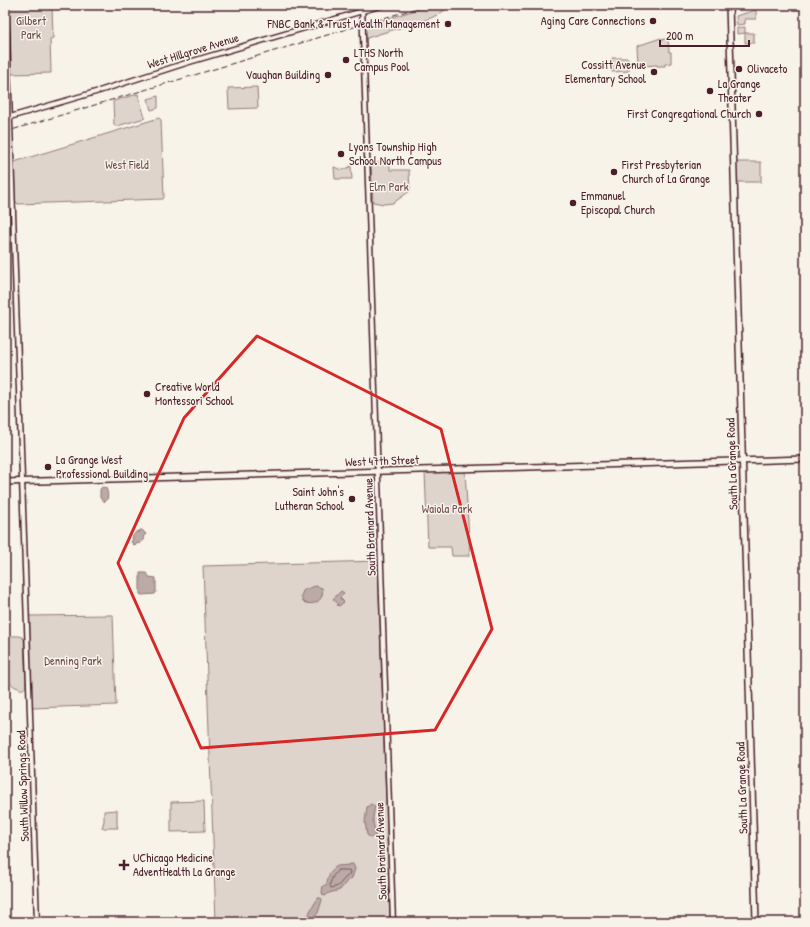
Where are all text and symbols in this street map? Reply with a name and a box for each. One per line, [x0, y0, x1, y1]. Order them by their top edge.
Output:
park label: Gilbert Park [16, 12, 47, 43]
place label: Aging Care Connections [541, 12, 645, 29]
place label: FNBC Bank & Trust Wealth Management [267, 15, 441, 32]
marker: Aging Care Connections [648, 16, 658, 26]
marker: FNBC Bank & Trust Wealth Management [443, 19, 453, 29]
scale bar [660, 22, 749, 48]
text: 200 m [666, 27, 693, 44]
street label: West Hillgrove Avenue [145, 28, 241, 72]
place label: LTHS North Campus Pool [354, 44, 410, 75]
marker: LTHS North Campus Pool [341, 55, 351, 65]
place label: Cossitt Avenue Elementary School [565, 56, 647, 87]
place label: Olivaceto [747, 60, 788, 77]
marker: Olivaceto [734, 64, 744, 74]
place label: Vaughan Building [246, 66, 320, 83]
marker: Cossitt Avenue Elementary School [649, 67, 659, 77]
marker: Vaughan Building [323, 70, 333, 80]
place label: La Grange Theater [718, 75, 761, 106]
marker: La Grange Theater [705, 86, 715, 96]
place label: First Congregational Church [627, 105, 751, 122]
marker: First Congregational Church [754, 109, 764, 119]
place label: Lyons Township High School North Campus [349, 138, 442, 169]
marker: Lyons Township High School North Campus [336, 149, 346, 159]
park label: West Field [105, 156, 149, 173]
place label: First Presbyterian Church of La Grange [621, 156, 710, 187]
marker: First Presbyterian Church of La Grange [609, 167, 619, 177]
park label: Elm Park [369, 178, 409, 195]
place label: Emmanuel Episcopal Church [581, 187, 655, 218]
marker: Emmanuel Episcopal Church [568, 198, 578, 208]
place label: Creative World Montessori School [155, 378, 234, 409]
marker: Creative World Montessori School [142, 389, 152, 399]
street label: South La Grange Road [721, 417, 742, 510]
place label: La Grange West Professional Building [56, 451, 148, 482]
street label: West 47th Street [345, 451, 420, 470]
marker: La Grange West Professional Building [43, 462, 53, 472]
street label: South Brainard Avenue [359, 478, 380, 576]
place label: Saint John's Lutheran School [275, 483, 345, 514]
marker: Saint John's Lutheran School [347, 494, 357, 504]
park label: Waiola Park [422, 500, 472, 517]
park label: Denning Park [44, 652, 102, 669]
street label: South Willow Springs Road [12, 730, 33, 842]
street label: South La Grange Road [731, 741, 752, 834]
street label: South Brainard Avenue [370, 802, 391, 900]
place label: UChicago Medicine AdventHealth La Grange [133, 849, 236, 880]
marker: UChicago Medicine AdventHealth La Grange [118, 859, 130, 871]

